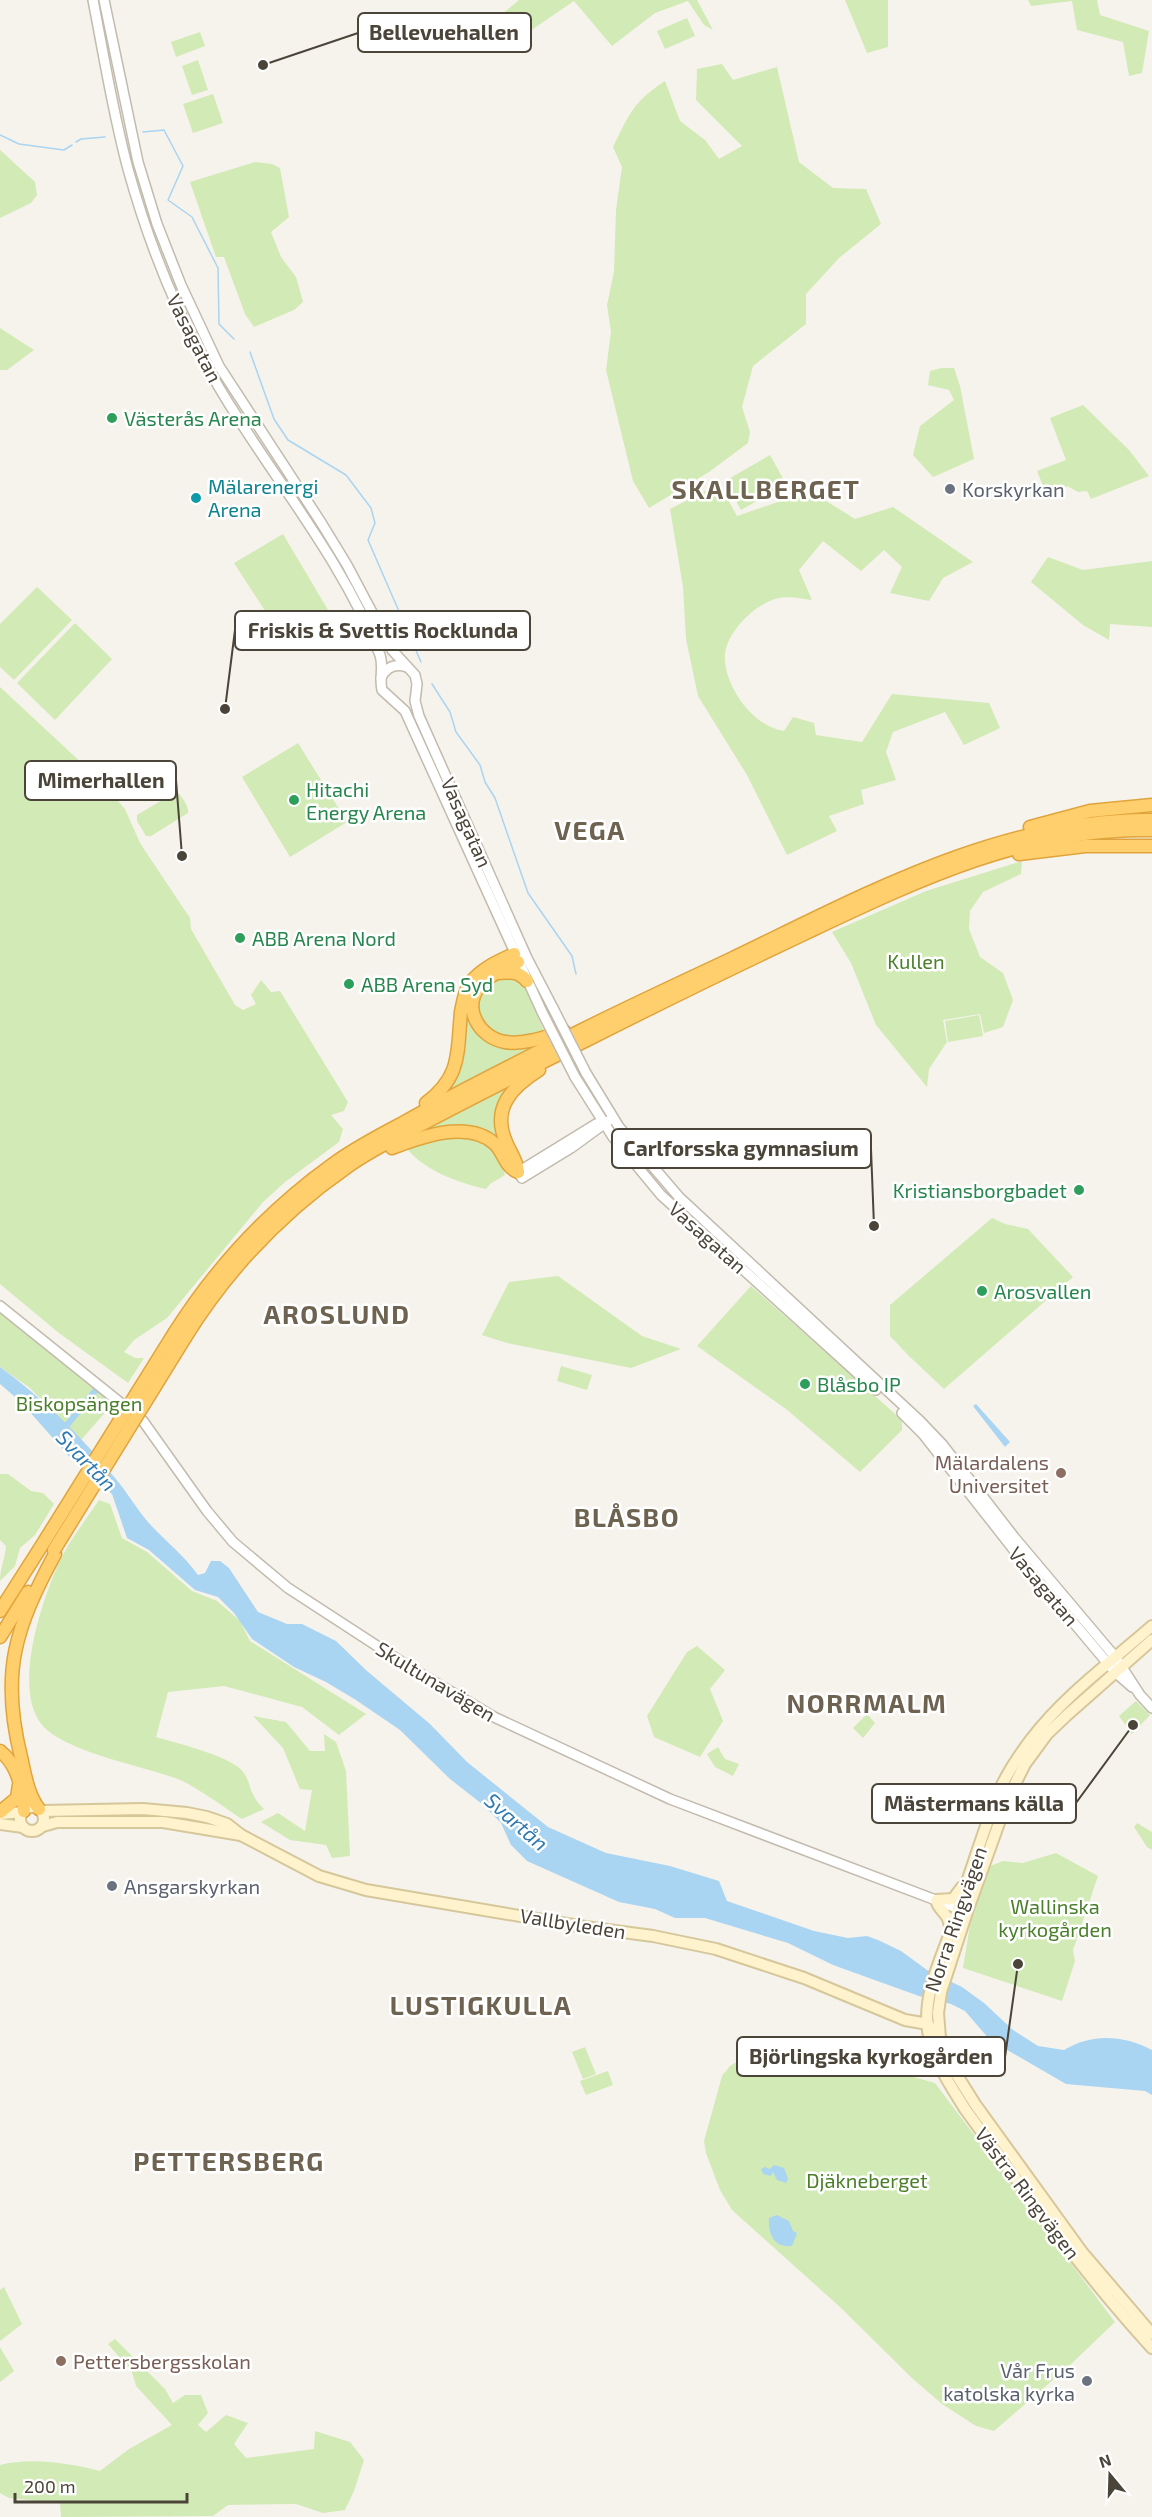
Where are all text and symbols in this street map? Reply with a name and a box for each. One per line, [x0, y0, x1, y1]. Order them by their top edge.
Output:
callout: Bellevuehallen [358, 13, 531, 52]
text: Bellevuehallen [369, 19, 519, 44]
street label: Vasagatan [163, 290, 227, 386]
place label: Västerås Arena [124, 406, 262, 430]
marker: Västerås Arena [105, 411, 119, 425]
district label: SKALLBERGET [671, 473, 861, 504]
place label: Mälarenergi Arena [208, 474, 318, 521]
place label: Korskyrkan [962, 477, 1065, 501]
marker: Korskyrkan [943, 482, 957, 496]
marker: Mälarenergi Arena [189, 491, 203, 505]
callout: Friskis & Svettis Rocklunda [235, 611, 530, 650]
text: Friskis & Svettis Rocklunda [248, 617, 518, 642]
callout: Mimerhallen [25, 761, 176, 800]
text: Mimerhallen [37, 767, 165, 792]
street label: Vasagatan [437, 773, 497, 871]
place label: Hitachi Energy Arena [306, 777, 426, 824]
marker: Hitachi Energy Arena [287, 793, 301, 807]
district label: VEGA [554, 814, 626, 845]
place label: ABB Arena Nord [252, 926, 396, 950]
marker: ABB Arena Nord [233, 931, 247, 945]
park label: Kullen [887, 949, 945, 973]
place label: ABB Arena Syd [361, 972, 493, 996]
marker: ABB Arena Syd [342, 977, 356, 991]
callout: Carlforsska gymnasium [612, 1129, 871, 1168]
text: Carlforsska gymnasium [623, 1135, 859, 1161]
place label: Kristiansborgbadet [893, 1178, 1067, 1202]
marker: Kristiansborgbadet [1072, 1183, 1086, 1197]
street label: Vasagatan [664, 1196, 752, 1278]
place label: Arosvallen [994, 1279, 1091, 1303]
marker: Arosvallen [975, 1284, 989, 1298]
district label: AROSLUND [264, 1298, 410, 1329]
place label: Blåsbo IP [817, 1372, 901, 1396]
marker: Blåsbo IP [798, 1377, 812, 1391]
park label: Biskopsängen [16, 1391, 142, 1415]
water label: Svartån [52, 1424, 122, 1496]
place label: Mälardalens Universitet [935, 1450, 1049, 1497]
marker: Mälardalens Universitet [1054, 1466, 1068, 1480]
district label: BLÅSBO [574, 1501, 680, 1532]
street label: Vasagatan [1004, 1542, 1084, 1630]
street label: Skultunavägen [372, 1636, 500, 1726]
district label: NORRMALM [787, 1687, 947, 1718]
callout: Mästermans källa [872, 1784, 1076, 1823]
water label: Svartån [480, 1787, 554, 1855]
text: Mästermans källa [884, 1790, 1064, 1815]
street label: Norra Ringvägen [919, 1843, 991, 1995]
place label: Ansgarskyrkan [124, 1874, 260, 1898]
marker: Ansgarskyrkan [105, 1879, 119, 1893]
park label: Wallinska kyrkogården [998, 1894, 1112, 1941]
street label: Vallbyleden [518, 1903, 628, 1943]
district label: LUSTIGKULLA [390, 1989, 572, 2020]
callout: Björlingska kyrkogården [737, 2037, 1005, 2076]
text: Björlingska kyrkogården [749, 2043, 993, 2069]
street label: Västra Ringvägen [971, 2122, 1085, 2264]
district label: PETTERSBERG [133, 2145, 325, 2176]
park label: Djäkneberget [806, 2168, 928, 2192]
place label: Pettersbergsskolan [73, 2349, 251, 2373]
marker: Pettersbergsskolan [54, 2354, 68, 2368]
place label: Vår Frus katolska kyrka [943, 2358, 1075, 2405]
marker: Vår Frus katolska kyrka [1080, 2374, 1094, 2388]
north arrow [1080, 2445, 1140, 2505]
text: N [1096, 2449, 1114, 2471]
scale bar [15, 2466, 188, 2504]
text: 200 m [24, 2475, 76, 2497]

